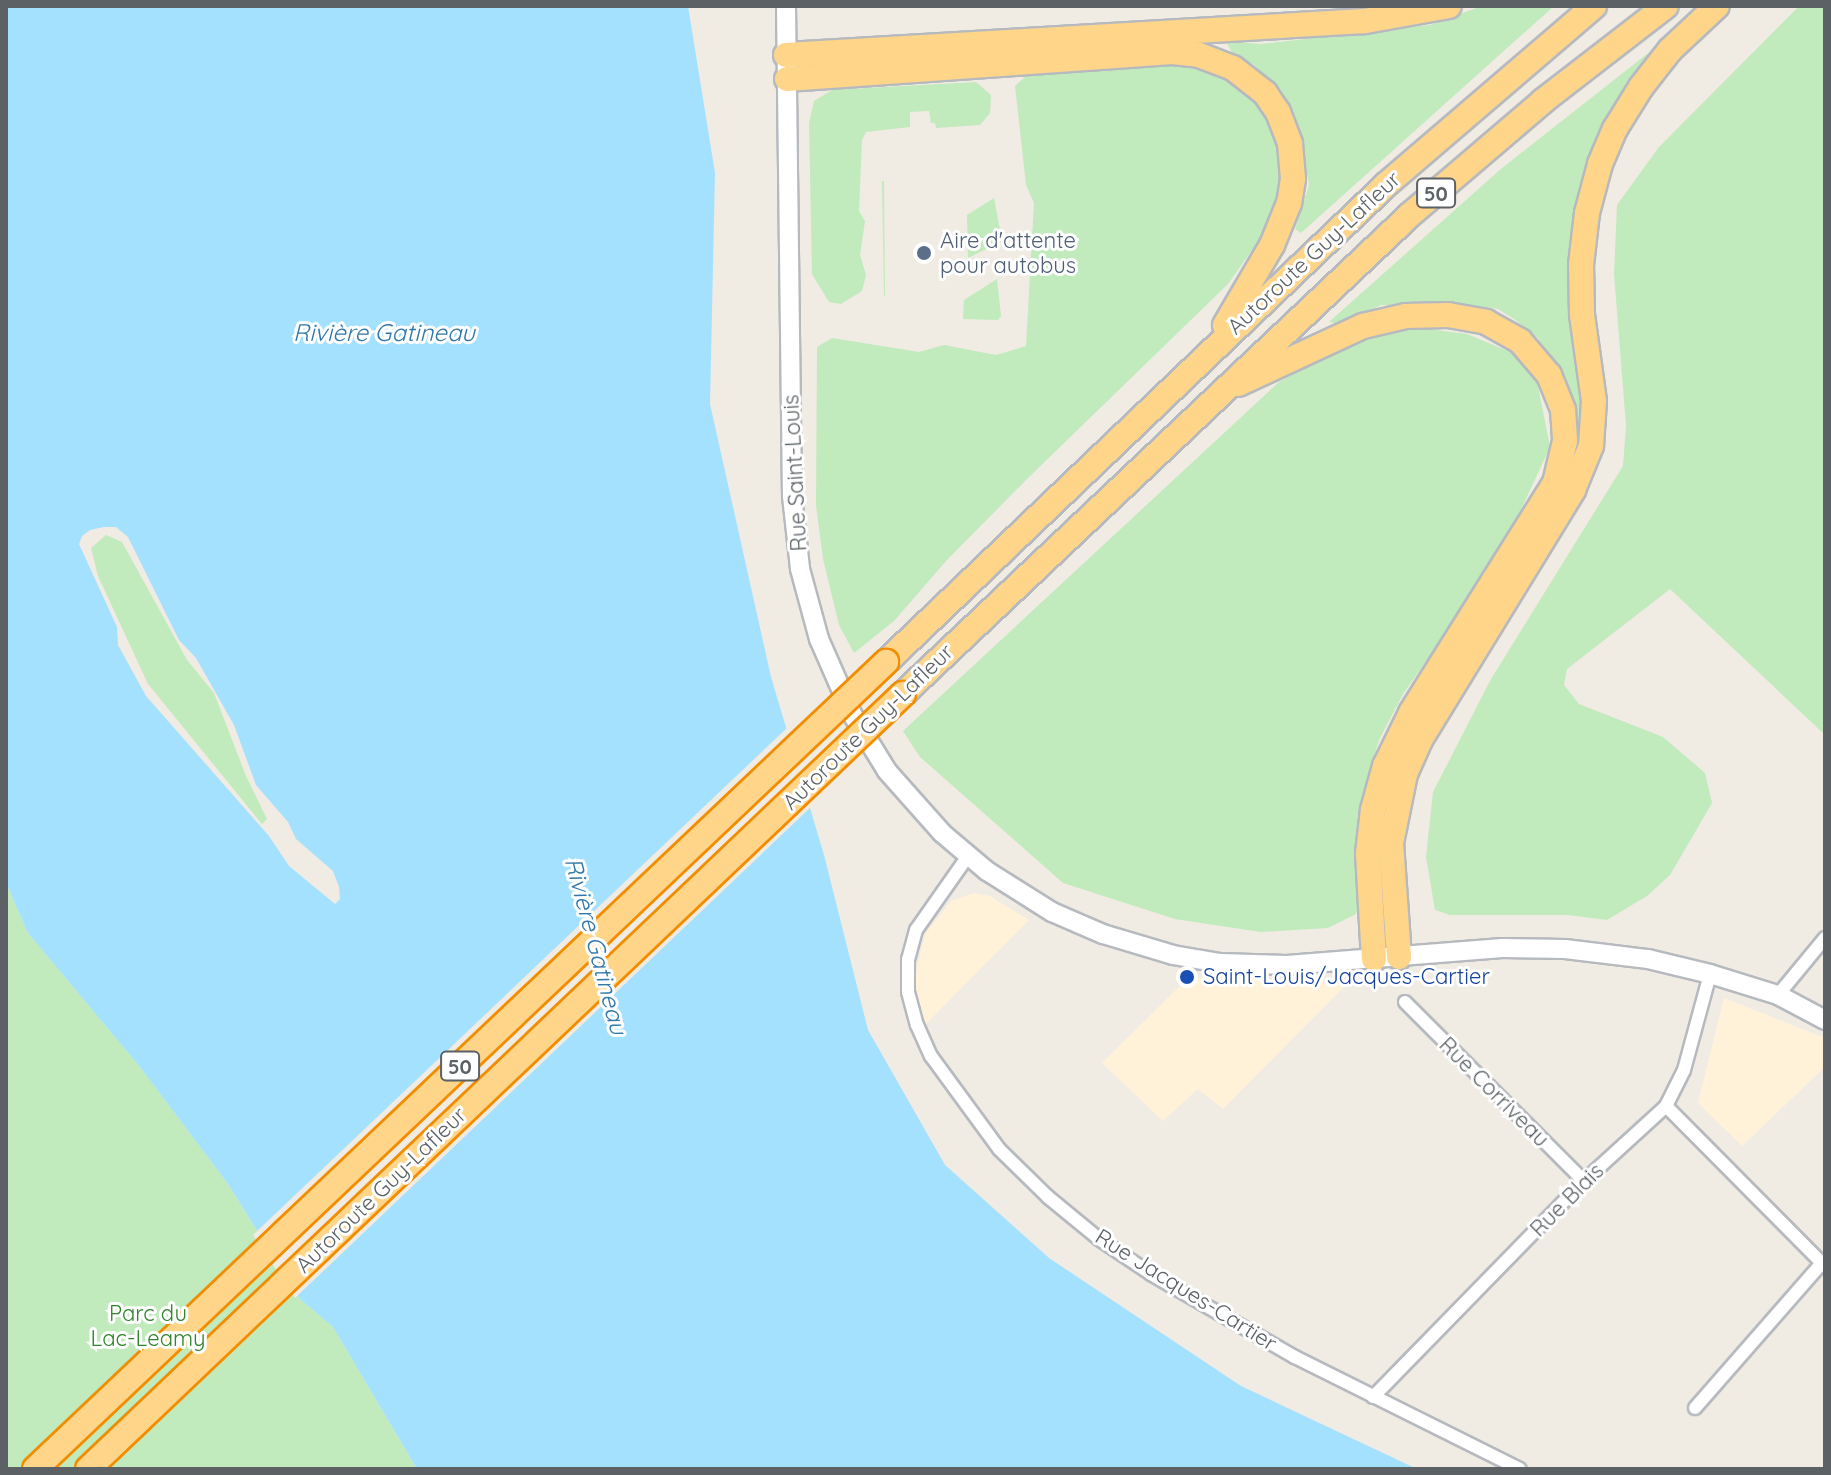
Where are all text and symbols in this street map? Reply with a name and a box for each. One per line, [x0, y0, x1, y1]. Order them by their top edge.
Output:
street label: Autoroute Guy-Lafleur [1222, 166, 1406, 340]
road number: 50 [1416, 177, 1456, 209]
place label: Aire d'attente pour autobus [940, 227, 1076, 278]
marker: Aire d'attente pour autobus [915, 244, 933, 262]
water label: Rivière Gatineau [293, 319, 475, 347]
street label: Rue Saint-Louis [778, 394, 812, 552]
street label: Autoroute Guy-Lafleur [777, 639, 959, 815]
water label: Rivière Gatineau [559, 854, 633, 1038]
place label: Saint-Louis/Jacques-Cartier [1203, 964, 1490, 990]
marker: Saint-Louis/Jacques-Cartier [1178, 968, 1196, 986]
street label: Rue Corriveau [1434, 1032, 1554, 1152]
road number: 50 [440, 1050, 480, 1082]
street label: Autoroute Guy-Lafleur [290, 1102, 472, 1278]
street label: Rue Blais [1525, 1158, 1609, 1242]
street label: Rue Jacques-Cartier [1090, 1223, 1282, 1357]
park label: Parc du Lac-Leamy [90, 1300, 206, 1352]

